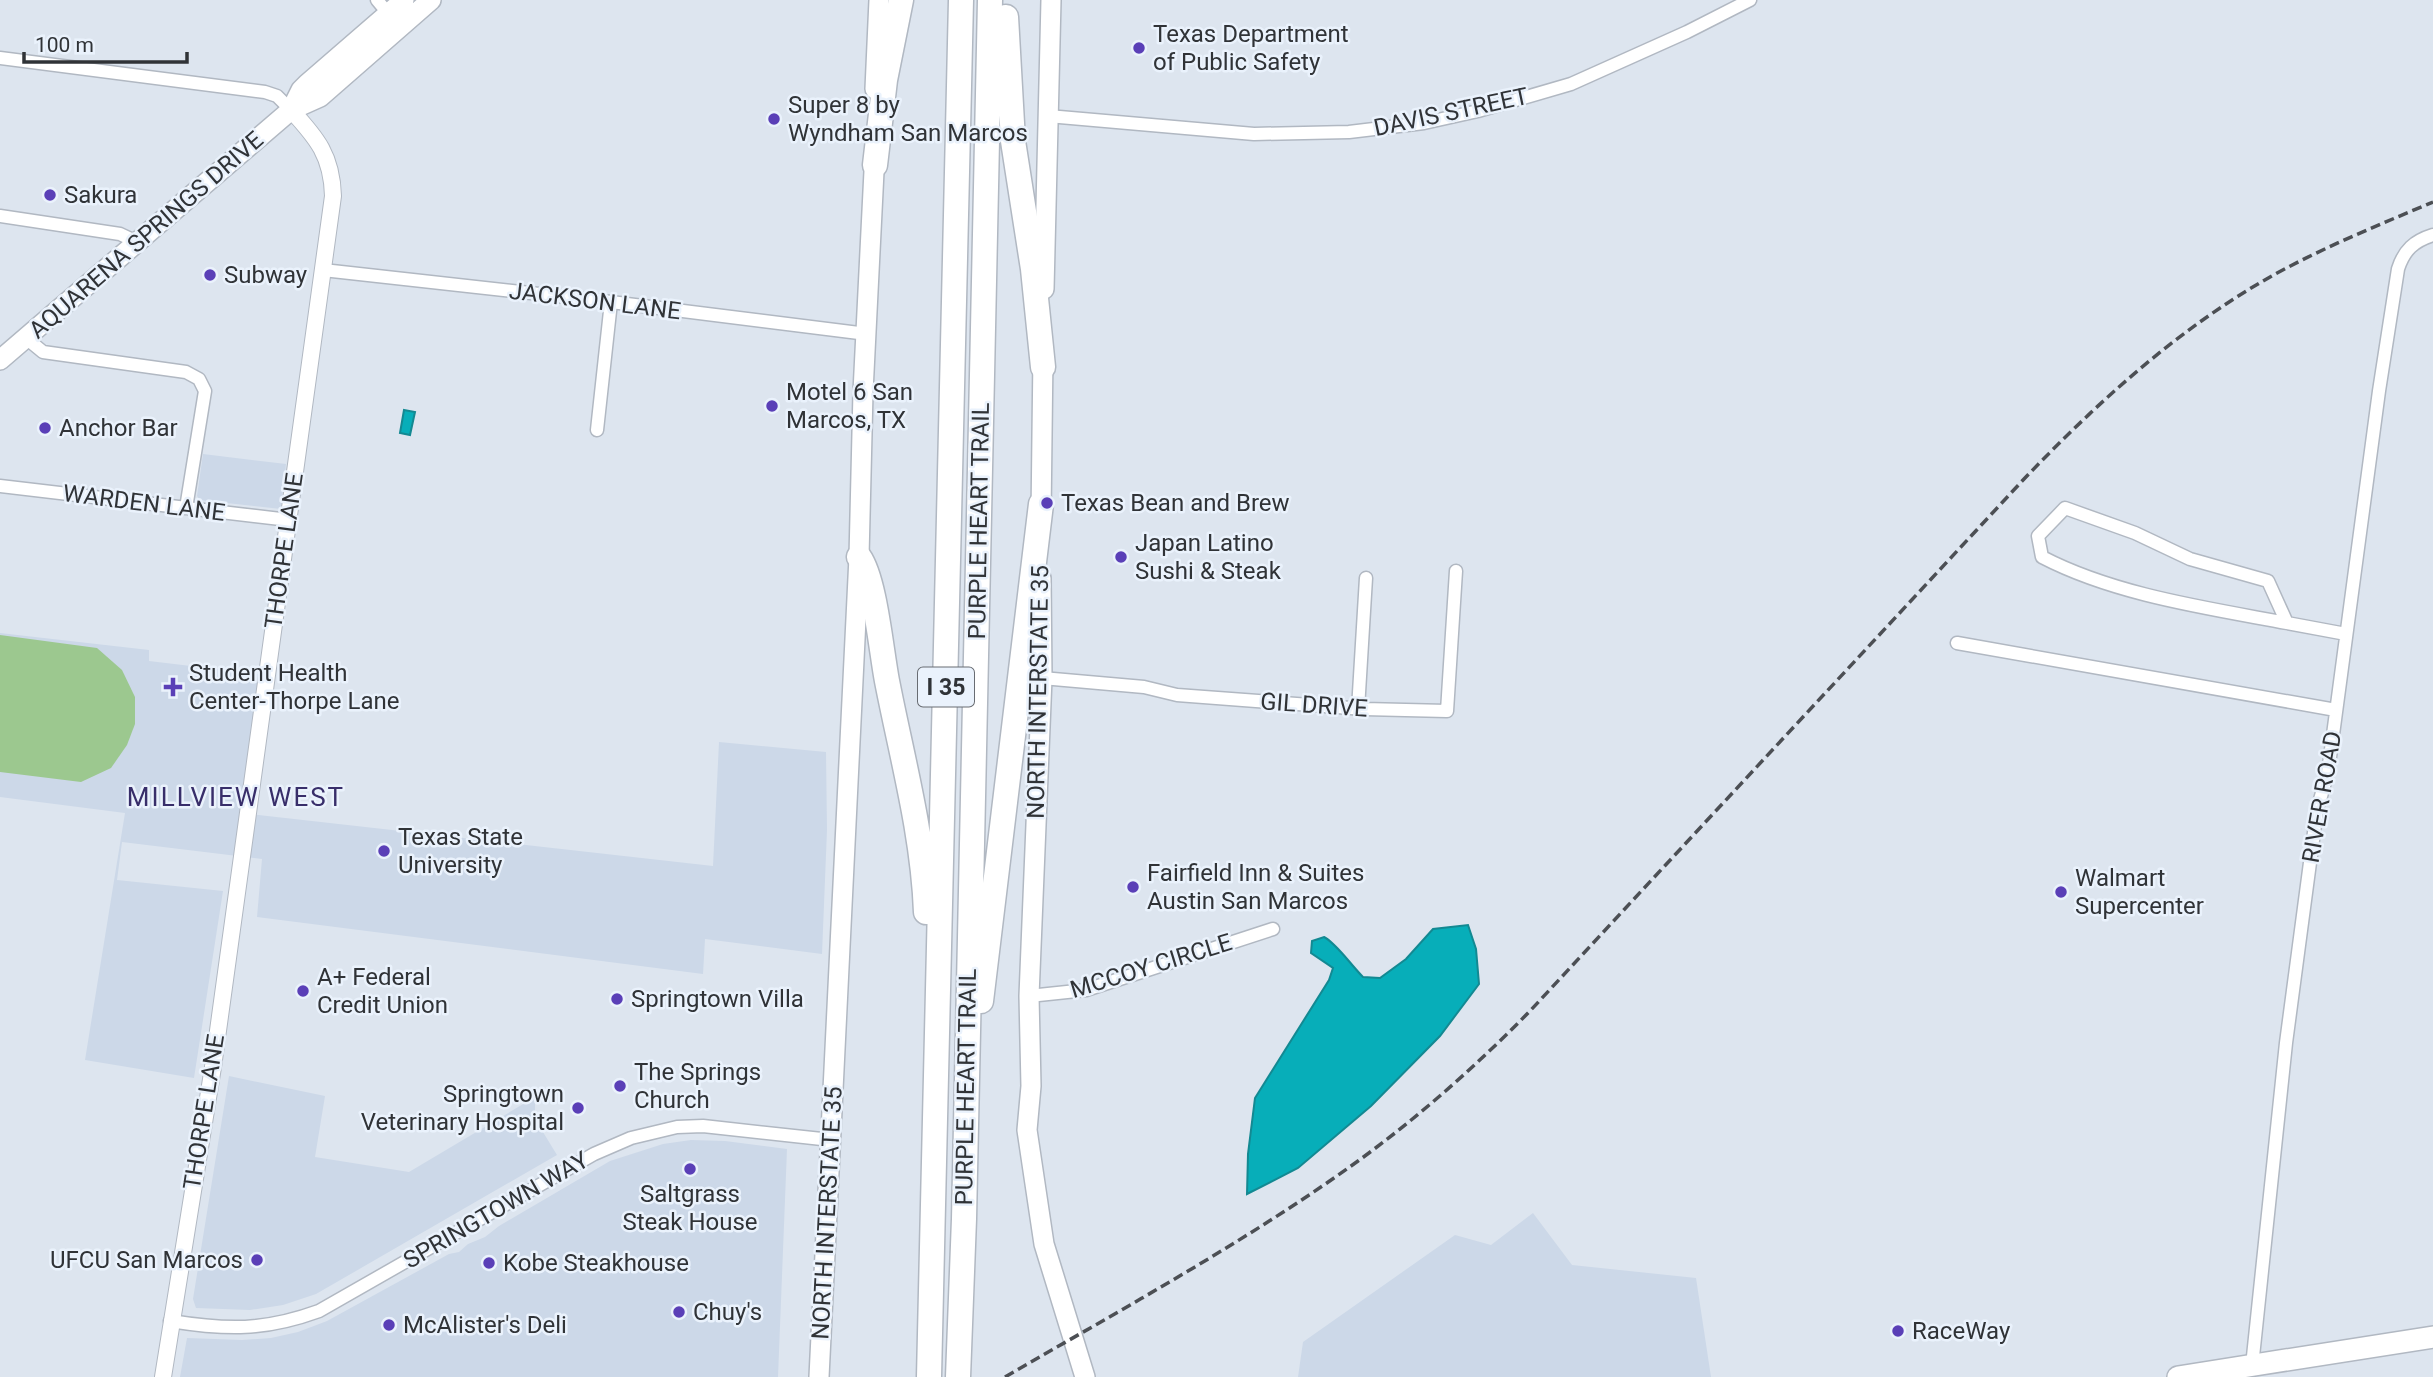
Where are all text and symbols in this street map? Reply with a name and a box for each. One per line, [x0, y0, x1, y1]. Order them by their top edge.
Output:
place label: Texas Department of Public Safety [1153, 20, 1349, 76]
scale bar [24, 21, 187, 65]
text: 100 m [35, 33, 94, 57]
marker: Texas Department of Public Safety [1131, 40, 1147, 56]
street label: DAVIS STREET [1371, 82, 1531, 142]
place label: Super 8 by Wyndham San Marcos [788, 91, 1028, 147]
marker: Super 8 by Wyndham San Marcos [766, 111, 782, 127]
street label: AQUARENA SPRINGS DRIVE [23, 126, 269, 344]
place label: Sakura [64, 181, 137, 209]
marker: Sakura [42, 187, 58, 203]
place label: Subway [224, 261, 308, 289]
marker: Subway [202, 267, 218, 283]
street label: JACKSON LANE [508, 277, 682, 325]
place label: Motel 6 San Marcos, TX [786, 378, 913, 434]
marker: Motel 6 San Marcos, TX [764, 398, 780, 414]
street label: PURPLE HEART TRAIL [963, 402, 995, 640]
place label: Anchor Bar [59, 414, 178, 442]
marker: Anchor Bar [37, 420, 53, 436]
street label: THORPE LANE [259, 471, 309, 631]
street label: WARDEN LANE [61, 479, 227, 527]
place label: Texas Bean and Brew [1061, 489, 1290, 517]
marker: Texas Bean and Brew [1039, 495, 1055, 511]
place label: Japan Latino Sushi & Steak [1135, 529, 1282, 585]
marker: Japan Latino Sushi & Steak [1113, 549, 1129, 565]
street label: NORTH INTERSTATE 35 [1022, 565, 1054, 819]
place label: Student Health Center-Thorpe Lane [189, 659, 399, 715]
road number: I 35 [918, 667, 974, 706]
marker: Student Health Center-Thorpe Lane [163, 677, 183, 697]
street label: GIL DRIVE [1259, 687, 1369, 723]
street label: RIVER ROAD [2297, 729, 2347, 865]
district label: MILLVIEW WEST [127, 782, 345, 812]
place label: Texas State University [398, 823, 523, 879]
marker: Texas State University [376, 843, 392, 859]
place label: Fairfield Inn & Suites Austin San Marcos [1147, 859, 1364, 915]
place label: Walmart Supercenter [2075, 864, 2204, 920]
marker: Fairfield Inn & Suites Austin San Marcos [1125, 879, 1141, 895]
marker: Walmart Supercenter [2053, 884, 2069, 900]
street label: MCCOY CIRCLE [1067, 928, 1235, 1004]
place label: A+ Federal Credit Union [317, 963, 448, 1019]
street label: PURPLE HEART TRAIL [950, 968, 982, 1206]
marker: A+ Federal Credit Union [295, 983, 311, 999]
place label: Springtown Villa [631, 985, 804, 1013]
marker: Springtown Villa [609, 991, 625, 1007]
street label: THORPE LANE [178, 1032, 230, 1192]
place label: The Springs Church [634, 1058, 761, 1114]
marker: The Springs Church [612, 1078, 628, 1094]
place label: Springtown Veterinary Hospital [361, 1080, 564, 1136]
street label: NORTH INTERSTATE 35 [806, 1086, 848, 1340]
marker: Springtown Veterinary Hospital [570, 1100, 586, 1116]
street label: SPRINGTOWN WAY [399, 1145, 594, 1274]
marker: Saltgrass Steak House [682, 1161, 698, 1177]
place label: Saltgrass Steak House [622, 1180, 758, 1236]
place label: UFCU San Marcos [50, 1246, 243, 1274]
place label: Kobe Steakhouse [503, 1249, 689, 1277]
marker: UFCU San Marcos [249, 1252, 265, 1268]
marker: Kobe Steakhouse [481, 1255, 497, 1271]
place label: Chuy's [693, 1298, 762, 1326]
marker: Chuy's [671, 1304, 687, 1320]
place label: McAlister's Deli [403, 1311, 567, 1339]
marker: McAlister's Deli [381, 1317, 397, 1333]
place label: RaceWay [1912, 1317, 2011, 1345]
marker: RaceWay [1890, 1323, 1906, 1339]

